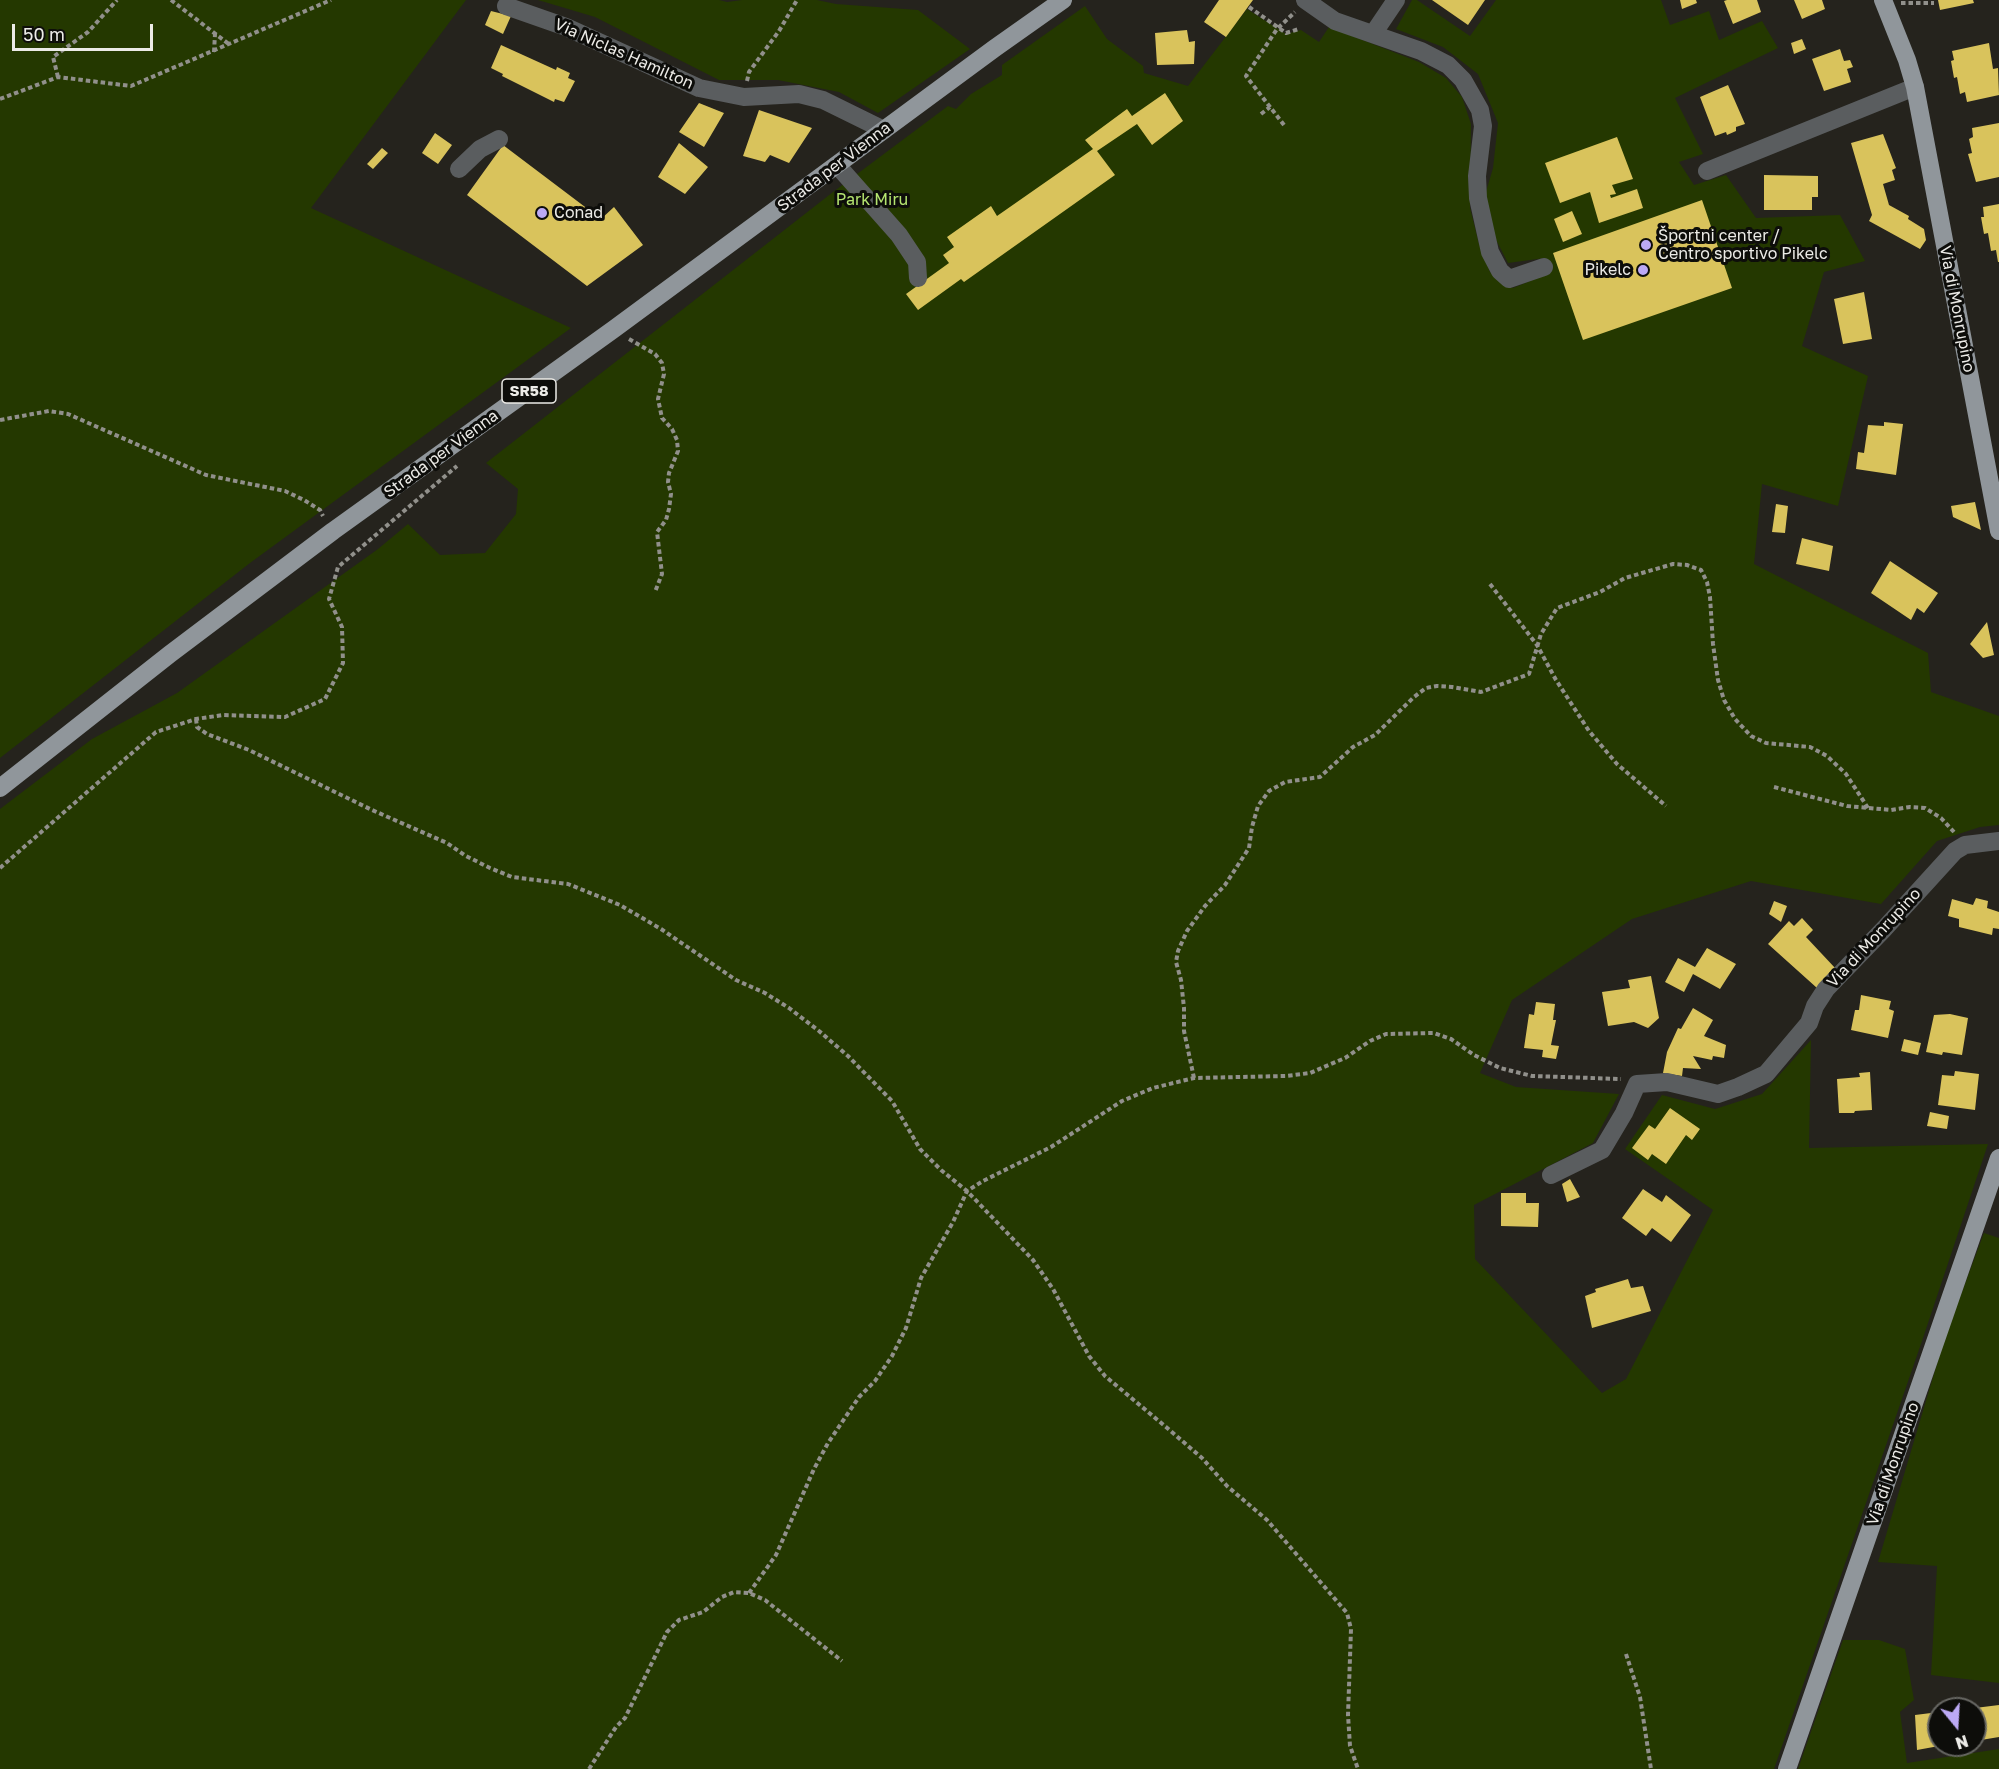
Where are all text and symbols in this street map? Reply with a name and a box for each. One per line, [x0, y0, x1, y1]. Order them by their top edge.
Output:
scale bar [15, 12, 156, 50]
street label: Via Niclas Hamilton [552, 15, 696, 93]
text: 50 m [23, 23, 65, 45]
street label: Strada per Vienna [774, 118, 894, 216]
park label: Park Miru [836, 190, 908, 210]
place label: Conad [554, 203, 603, 223]
marker: Conad [535, 206, 549, 220]
place label: Športni center / Centro sportivo Pikelc [1658, 226, 1828, 264]
marker: Športni center / Centro sportivo Pikelc [1639, 238, 1653, 252]
street label: Via di Monrupino [1935, 244, 1979, 374]
place label: Pikelc [1585, 260, 1631, 280]
marker: Pikelc [1636, 263, 1650, 277]
road number: SR58 [502, 379, 556, 403]
street label: Strada per Vienna [380, 406, 502, 502]
street label: Via di Monrupino [1823, 884, 1925, 992]
street label: Via di Monrupino [1863, 1400, 1923, 1528]
north arrow [1927, 1697, 1987, 1757]
text: N [1953, 1731, 1971, 1754]

